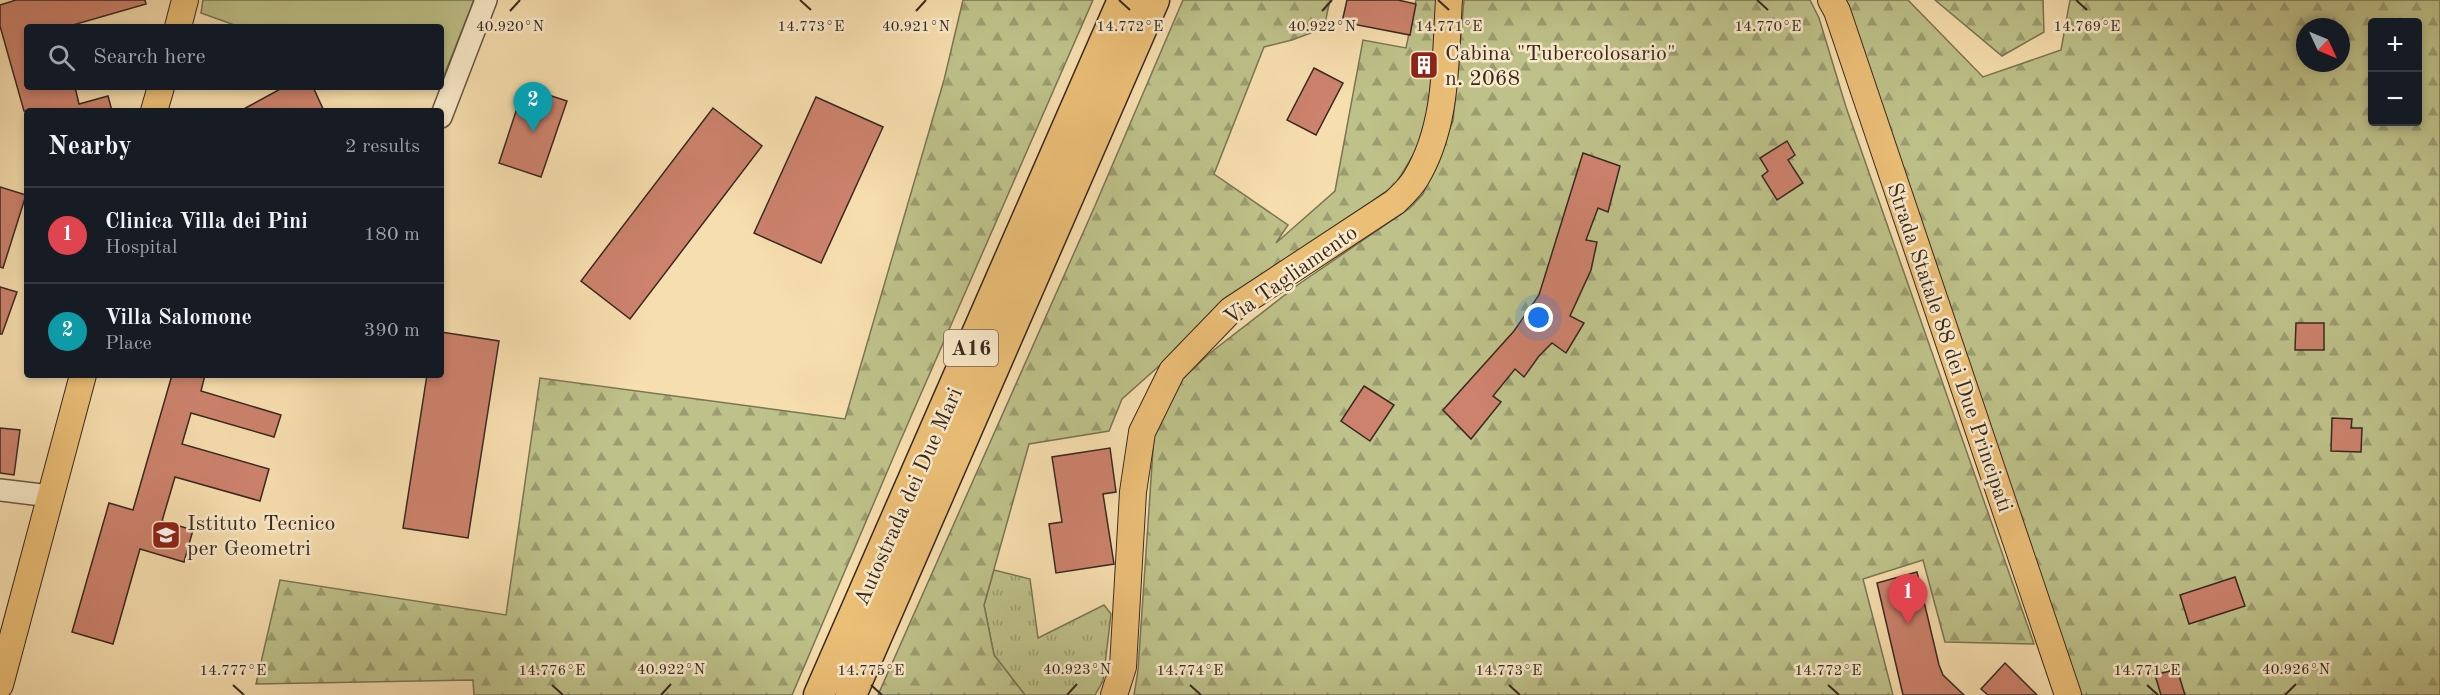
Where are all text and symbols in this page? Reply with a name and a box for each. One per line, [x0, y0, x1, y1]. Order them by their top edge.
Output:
north arrow [2296, 18, 2350, 72]
map controls [2368, 18, 2422, 126]
button: + [2368, 18, 2422, 72]
text: 40.920°N [476, 20, 544, 35]
text: 14.773°E [778, 20, 844, 35]
text: 40.921°N [882, 20, 950, 35]
text: 14.772°E [1097, 20, 1163, 35]
text: 40.922°N [1288, 20, 1356, 35]
text: 14.771°E [1416, 20, 1482, 35]
text: 14.770°E [1735, 20, 1801, 35]
text: 14.769°E [2054, 20, 2120, 35]
search box [24, 24, 444, 90]
icon: search [45, 41, 78, 74]
place label: Cabina "Tubercolosario" n. 2068 [1445, 43, 1676, 90]
text: Search here [93, 46, 206, 68]
building icon: Cabina "Tubercolosario" n. 2068 [1408, 49, 1440, 81]
button: − [2368, 72, 2422, 126]
pin: 2 [514, 82, 552, 132]
text: Nearby [48, 134, 132, 160]
text: 2 results [345, 137, 420, 157]
street label: Strada Statale 88 dei Due Principati [1882, 180, 2016, 515]
text: Clinica Villa dei Pini [105, 211, 308, 233]
street label: Via Tagliamento [1220, 222, 1362, 330]
text: 1 [62, 225, 73, 245]
text: 180 m [364, 225, 420, 245]
text: Hospital [105, 238, 177, 258]
your location [1524, 303, 1553, 332]
text: Villa Salomone [105, 307, 252, 329]
text: 2 [62, 321, 73, 341]
text: 390 m [364, 321, 420, 341]
road number: A16 [944, 330, 998, 366]
text: Place [105, 334, 152, 354]
street label: Autostrada dei Due Mari [851, 385, 967, 609]
place label: Istituto Tecnico per Geometri [187, 513, 335, 560]
school or university icon: Istituto Tecnico per Geometri [150, 519, 182, 551]
pin: 1 [1888, 574, 1928, 624]
text: 40.922°N [637, 663, 705, 678]
text: 40.923°N [1043, 663, 1111, 678]
text: 40.926°N [2262, 663, 2330, 678]
text: 14.777°E [200, 664, 266, 679]
text: 14.776°E [519, 664, 585, 679]
text: 14.775°E [838, 664, 904, 679]
text: 14.774°E [1157, 664, 1223, 679]
text: 14.773°E [1476, 664, 1542, 679]
text: 14.772°E [1795, 664, 1861, 679]
text: 14.771°E [2114, 664, 2180, 679]

